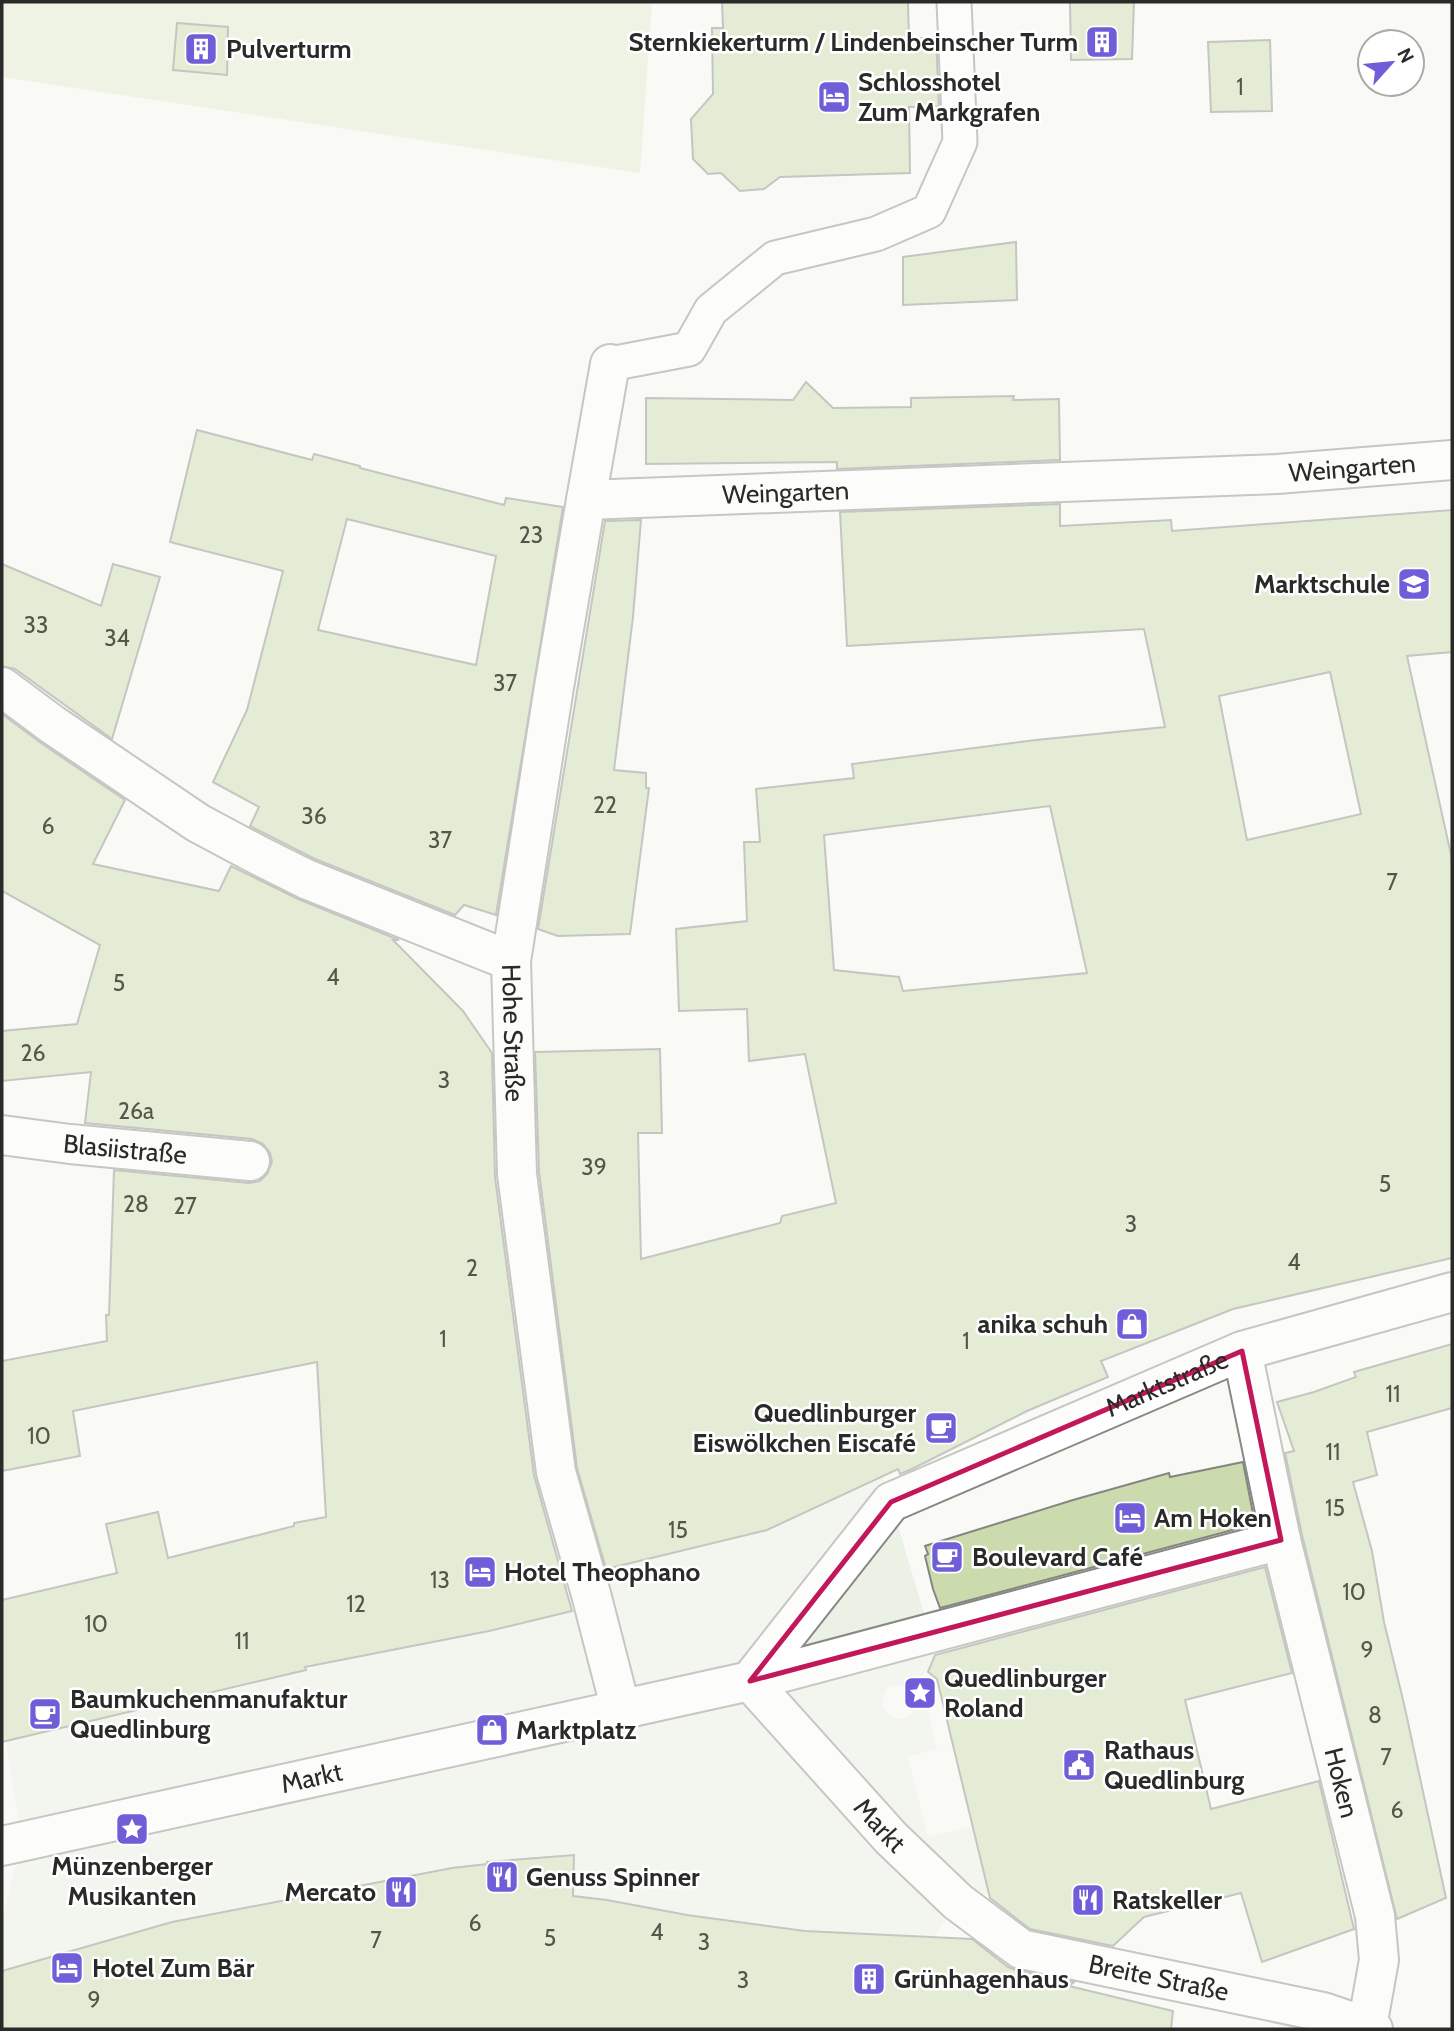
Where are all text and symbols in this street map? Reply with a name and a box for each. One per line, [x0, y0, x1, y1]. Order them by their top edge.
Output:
building icon: Sternkiekerturm / Lindenbeinscher Turm [1083, 23, 1121, 61]
place label: Sternkiekerturm / Lindenbeinscher Turm [628, 26, 1078, 58]
north arrow [1356, 28, 1426, 98]
building icon: Pulverturm [182, 30, 220, 68]
place label: Pulverturm [226, 33, 352, 65]
text: N [1392, 44, 1419, 67]
place label: Schlosshotel Zum Markgrafen [858, 66, 1040, 128]
house number: 1 [1236, 73, 1244, 101]
hotel icon: Schlosshotel Zum Markgrafen [815, 78, 853, 116]
street label: Weingarten [1288, 447, 1417, 489]
street label: Weingarten [722, 474, 850, 511]
house number: 23 [519, 521, 543, 549]
school or university icon: Marktschule [1395, 565, 1433, 603]
place label: Marktschule [1254, 568, 1390, 600]
house number: 33 [24, 611, 48, 639]
house number: 34 [104, 624, 130, 652]
house number: 37 [493, 669, 517, 697]
house number: 22 [593, 791, 617, 819]
house number: 36 [301, 802, 327, 830]
house number: 6 [41, 812, 55, 840]
house number: 37 [428, 826, 452, 854]
house number: 7 [1386, 868, 1398, 896]
house number: 4 [326, 963, 340, 991]
street label: Hohe Straße [495, 964, 531, 1102]
house number: 5 [113, 969, 125, 997]
house number: 26 [20, 1039, 46, 1067]
house number: 3 [438, 1066, 450, 1094]
house number: 26a [118, 1097, 154, 1125]
street label: Blasiistraße [62, 1127, 188, 1171]
house number: 39 [581, 1153, 607, 1181]
house number: 5 [1379, 1170, 1391, 1198]
house number: 28 [123, 1190, 149, 1218]
house number: 27 [173, 1192, 197, 1220]
house number: 3 [1125, 1210, 1137, 1238]
house number: 4 [1287, 1248, 1301, 1276]
house number: 2 [466, 1254, 478, 1282]
shop icon: anika schuh [1113, 1305, 1151, 1343]
place label: anika schuh [977, 1308, 1108, 1340]
house number: 1 [439, 1325, 447, 1353]
house number: 1 [962, 1327, 970, 1355]
street label: Marktstraße [1101, 1343, 1233, 1424]
house number: 11 [1386, 1380, 1401, 1408]
place label: Quedlinburger Eiswölkchen Eiscafé [693, 1397, 916, 1459]
cafe icon: Quedlinburger Eiswölkchen Eiscafé [922, 1409, 960, 1447]
house number: 10 [27, 1422, 51, 1450]
house number: 11 [1326, 1438, 1341, 1466]
house number: 15 [1325, 1494, 1345, 1522]
hotel icon: Am Hoken [1111, 1499, 1149, 1537]
place label: Am Hoken [1154, 1502, 1272, 1534]
house number: 15 [668, 1516, 688, 1544]
cafe icon: Boulevard Café [928, 1538, 966, 1576]
place label: Boulevard Café [972, 1541, 1143, 1573]
hotel icon: Hotel Theophano [461, 1553, 499, 1591]
place label: Hotel Theophano [504, 1556, 701, 1588]
house number: 13 [430, 1566, 450, 1594]
house number: 10 [1342, 1578, 1366, 1606]
house number: 12 [346, 1590, 366, 1618]
house number: 10 [84, 1610, 108, 1638]
house number: 11 [235, 1627, 250, 1655]
house number: 9 [1360, 1636, 1374, 1664]
place label: Quedlinburger Roland [944, 1662, 1107, 1724]
place icon: Quedlinburger Roland [901, 1674, 939, 1712]
place label: Baumkuchenmanufaktur Quedlinburg [70, 1683, 348, 1745]
cafe icon: Baumkuchenmanufaktur Quedlinburg [26, 1695, 64, 1733]
house number: 8 [1368, 1701, 1382, 1729]
shop icon: Marktplatz [473, 1711, 511, 1749]
place label: Marktplatz [516, 1714, 636, 1746]
place label: Rathaus Quedlinburg [1104, 1734, 1244, 1796]
house number: 7 [1380, 1743, 1392, 1771]
street label: Hoken [1317, 1744, 1366, 1821]
public building icon: Rathaus Quedlinburg [1060, 1746, 1098, 1784]
street label: Markt [278, 1755, 346, 1800]
street label: Markt [847, 1792, 912, 1859]
house number: 6 [1390, 1796, 1404, 1824]
place icon: Münzenberger Musikanten [113, 1810, 151, 1848]
place label: Münzenberger Musikanten [51, 1850, 213, 1912]
restaurant icon: Genuss Spinner [483, 1858, 521, 1896]
place label: Genuss Spinner [526, 1861, 700, 1893]
restaurant icon: Mercato [382, 1873, 420, 1911]
place label: Mercato [285, 1876, 376, 1908]
restaurant icon: Ratskeller [1069, 1881, 1107, 1919]
place label: Ratskeller [1112, 1884, 1222, 1916]
house number: 6 [468, 1909, 482, 1937]
house number: 4 [650, 1918, 664, 1946]
house number: 5 [544, 1924, 556, 1952]
house number: 7 [370, 1926, 382, 1954]
house number: 3 [698, 1928, 710, 1956]
street label: Breite Straße [1086, 1948, 1232, 2008]
hotel icon: Hotel Zum Bär [48, 1949, 86, 1987]
place label: Hotel Zum Bär [92, 1952, 255, 1984]
building icon: Grünhagenhaus [850, 1960, 888, 1998]
place label: Grünhagenhaus [894, 1963, 1069, 1995]
house number: 3 [737, 1966, 749, 1994]
house number: 9 [87, 1986, 101, 2014]

